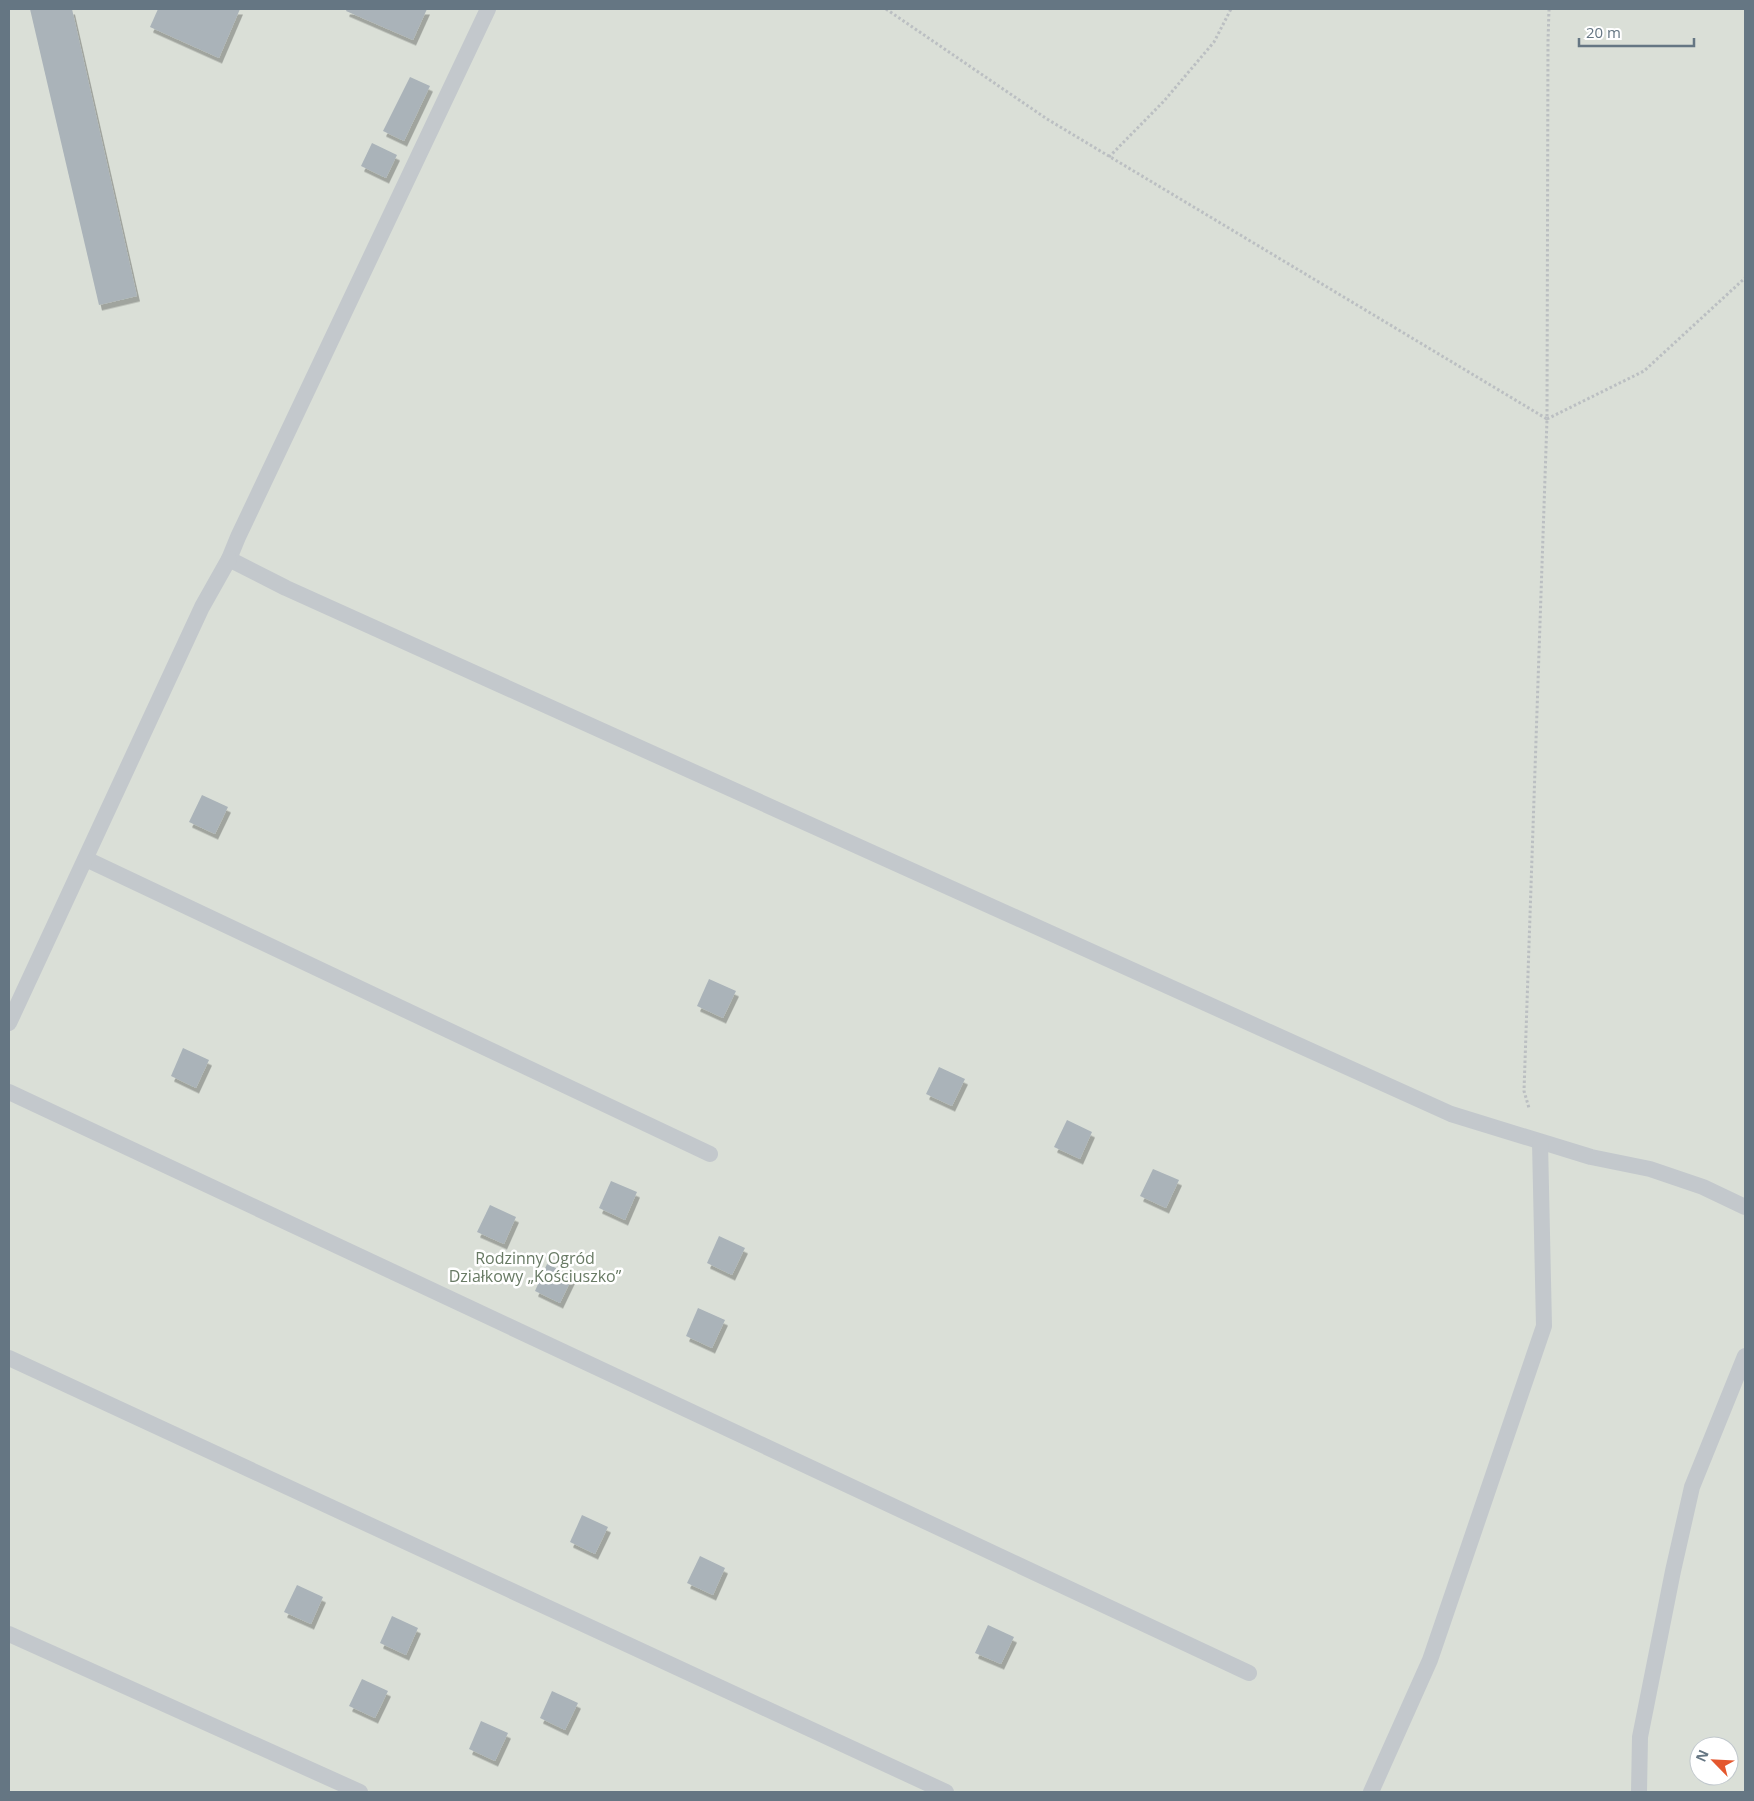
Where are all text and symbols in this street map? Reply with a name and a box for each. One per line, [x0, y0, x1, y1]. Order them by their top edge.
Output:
scale bar [1579, 15, 1694, 47]
text: 20 m [1586, 22, 1621, 42]
park label: Rodzinny Ogród Działkowy „Kościuszko” [449, 1247, 622, 1287]
north arrow [1689, 1736, 1739, 1786]
text: N [1691, 1746, 1713, 1765]

